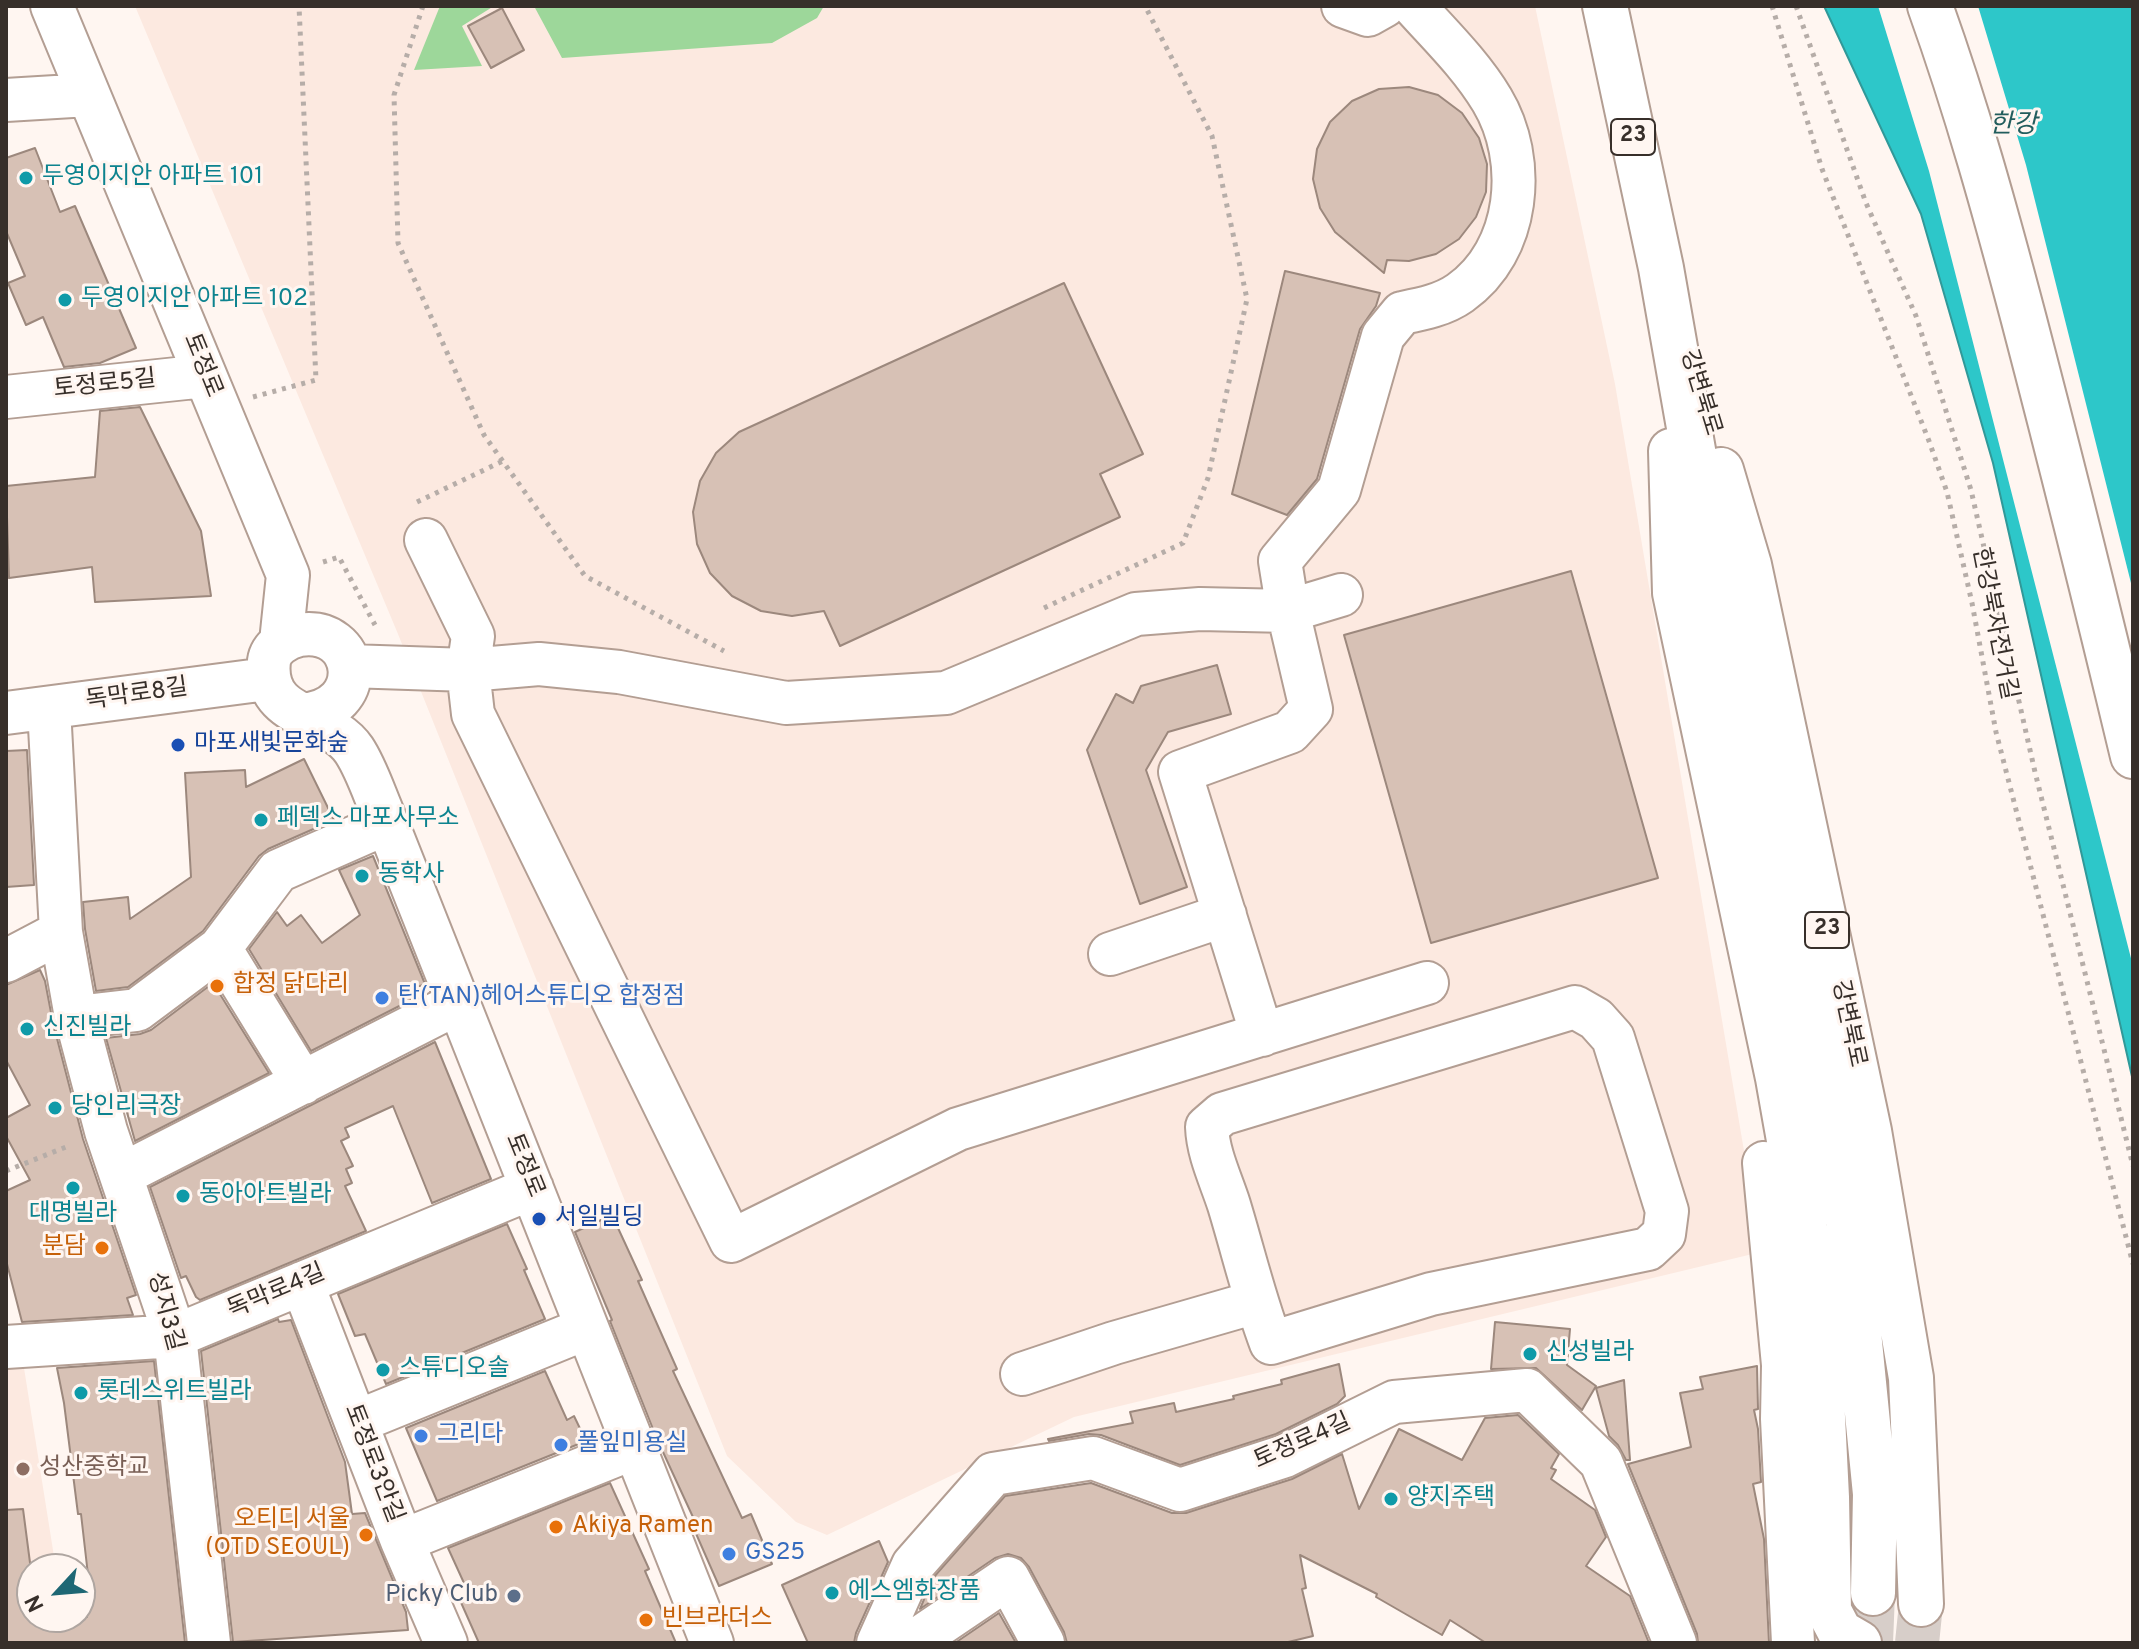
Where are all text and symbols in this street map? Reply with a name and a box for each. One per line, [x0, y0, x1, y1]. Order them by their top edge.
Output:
water label: 한강 [1989, 111, 2037, 143]
road number: 23 [1611, 119, 1655, 155]
place label: 두영이지안 아파트 101 [42, 164, 263, 192]
marker: 두영이지안 아파트 101 [17, 169, 35, 187]
place label: 두영이지안 아파트 102 [81, 286, 308, 314]
marker: 두영이지안 아파트 102 [56, 291, 74, 309]
street label: 토정로 [175, 330, 227, 402]
street label: 강변북로 [1672, 347, 1726, 439]
street label: 토정로5길 [52, 366, 158, 406]
street label: 한강북자전거길 [1964, 545, 2022, 703]
street label: 독막로8길 [84, 675, 190, 717]
place label: 마포새빛문화숲 [194, 731, 349, 759]
marker: 마포새빛문화숲 [169, 736, 187, 754]
place label: 페덱스 마포사무소 [277, 806, 459, 834]
marker: 페덱스 마포사무소 [252, 811, 270, 829]
place label: 동학사 [378, 862, 444, 890]
marker: 동학사 [353, 867, 371, 885]
road number: 23 [1805, 912, 1849, 948]
place label: 합정 닭다리 [233, 972, 349, 1000]
marker: 합정 닭다리 [208, 977, 226, 995]
street label: 강변북로 [1824, 978, 1870, 1070]
place label: 탄(TAN)헤어스튜디오 합정점 [398, 984, 685, 1012]
marker: 탄(TAN)헤어스튜디오 합정점 [373, 989, 391, 1007]
place label: 신진빌라 [43, 1015, 131, 1043]
marker: 신진빌라 [18, 1020, 36, 1038]
place label: 당인리극장 [71, 1094, 181, 1122]
marker: 당인리극장 [46, 1099, 64, 1117]
street label: 토정로 [497, 1130, 549, 1202]
marker: 대명빌라 [64, 1179, 82, 1197]
place label: 동아아트빌라 [199, 1182, 331, 1210]
marker: 동아아트빌라 [174, 1187, 192, 1205]
place label: 대명빌라 [29, 1201, 117, 1229]
place label: 서일빌딩 [555, 1205, 643, 1233]
marker: 서일빌딩 [530, 1210, 548, 1228]
place label: 분담 [42, 1234, 86, 1262]
marker: 분담 [93, 1239, 111, 1257]
street label: 독막로4길 [224, 1260, 330, 1326]
street label: 성지3길 [140, 1269, 188, 1355]
place label: 신성빌라 [1546, 1340, 1634, 1368]
marker: 신성빌라 [1521, 1345, 1539, 1363]
place label: 스튜디오솔 [399, 1356, 509, 1384]
marker: 스튜디오솔 [374, 1361, 392, 1379]
place label: 롯데스위트빌라 [97, 1379, 252, 1407]
marker: 롯데스위트빌라 [72, 1384, 90, 1402]
street label: 토정로3안길 [336, 1401, 408, 1527]
street label: 토정로4길 [1250, 1409, 1356, 1477]
place label: 그리다 [437, 1422, 503, 1450]
marker: 그리다 [412, 1427, 430, 1445]
place label: 풀잎미용실 [577, 1431, 687, 1459]
marker: 풀잎미용실 [552, 1436, 570, 1454]
place label: 성산중학교 [39, 1455, 149, 1483]
marker: 성산중학교 [14, 1460, 32, 1478]
place label: 양지주택 [1407, 1485, 1495, 1513]
marker: 양지주택 [1382, 1490, 1400, 1508]
place label: 오티디 서울 (OTD SEOUL) [205, 1507, 350, 1563]
place label: Akiya Ramen [572, 1513, 714, 1541]
marker: Akiya Ramen [547, 1518, 565, 1536]
marker: 오티디 서울 (OTD SEOUL) [357, 1526, 375, 1544]
place label: GS25 [745, 1540, 805, 1568]
marker: GS25 [720, 1545, 738, 1563]
north arrow [16, 1553, 96, 1633]
place label: 에스엠화장품 [848, 1579, 980, 1607]
place label: Picky Club [385, 1582, 498, 1610]
marker: 에스엠화장품 [823, 1584, 841, 1602]
marker: Picky Club [505, 1587, 523, 1605]
text: N [20, 1590, 51, 1616]
place label: 빈브라더스 [662, 1606, 772, 1634]
marker: 빈브라더스 [637, 1611, 655, 1629]

